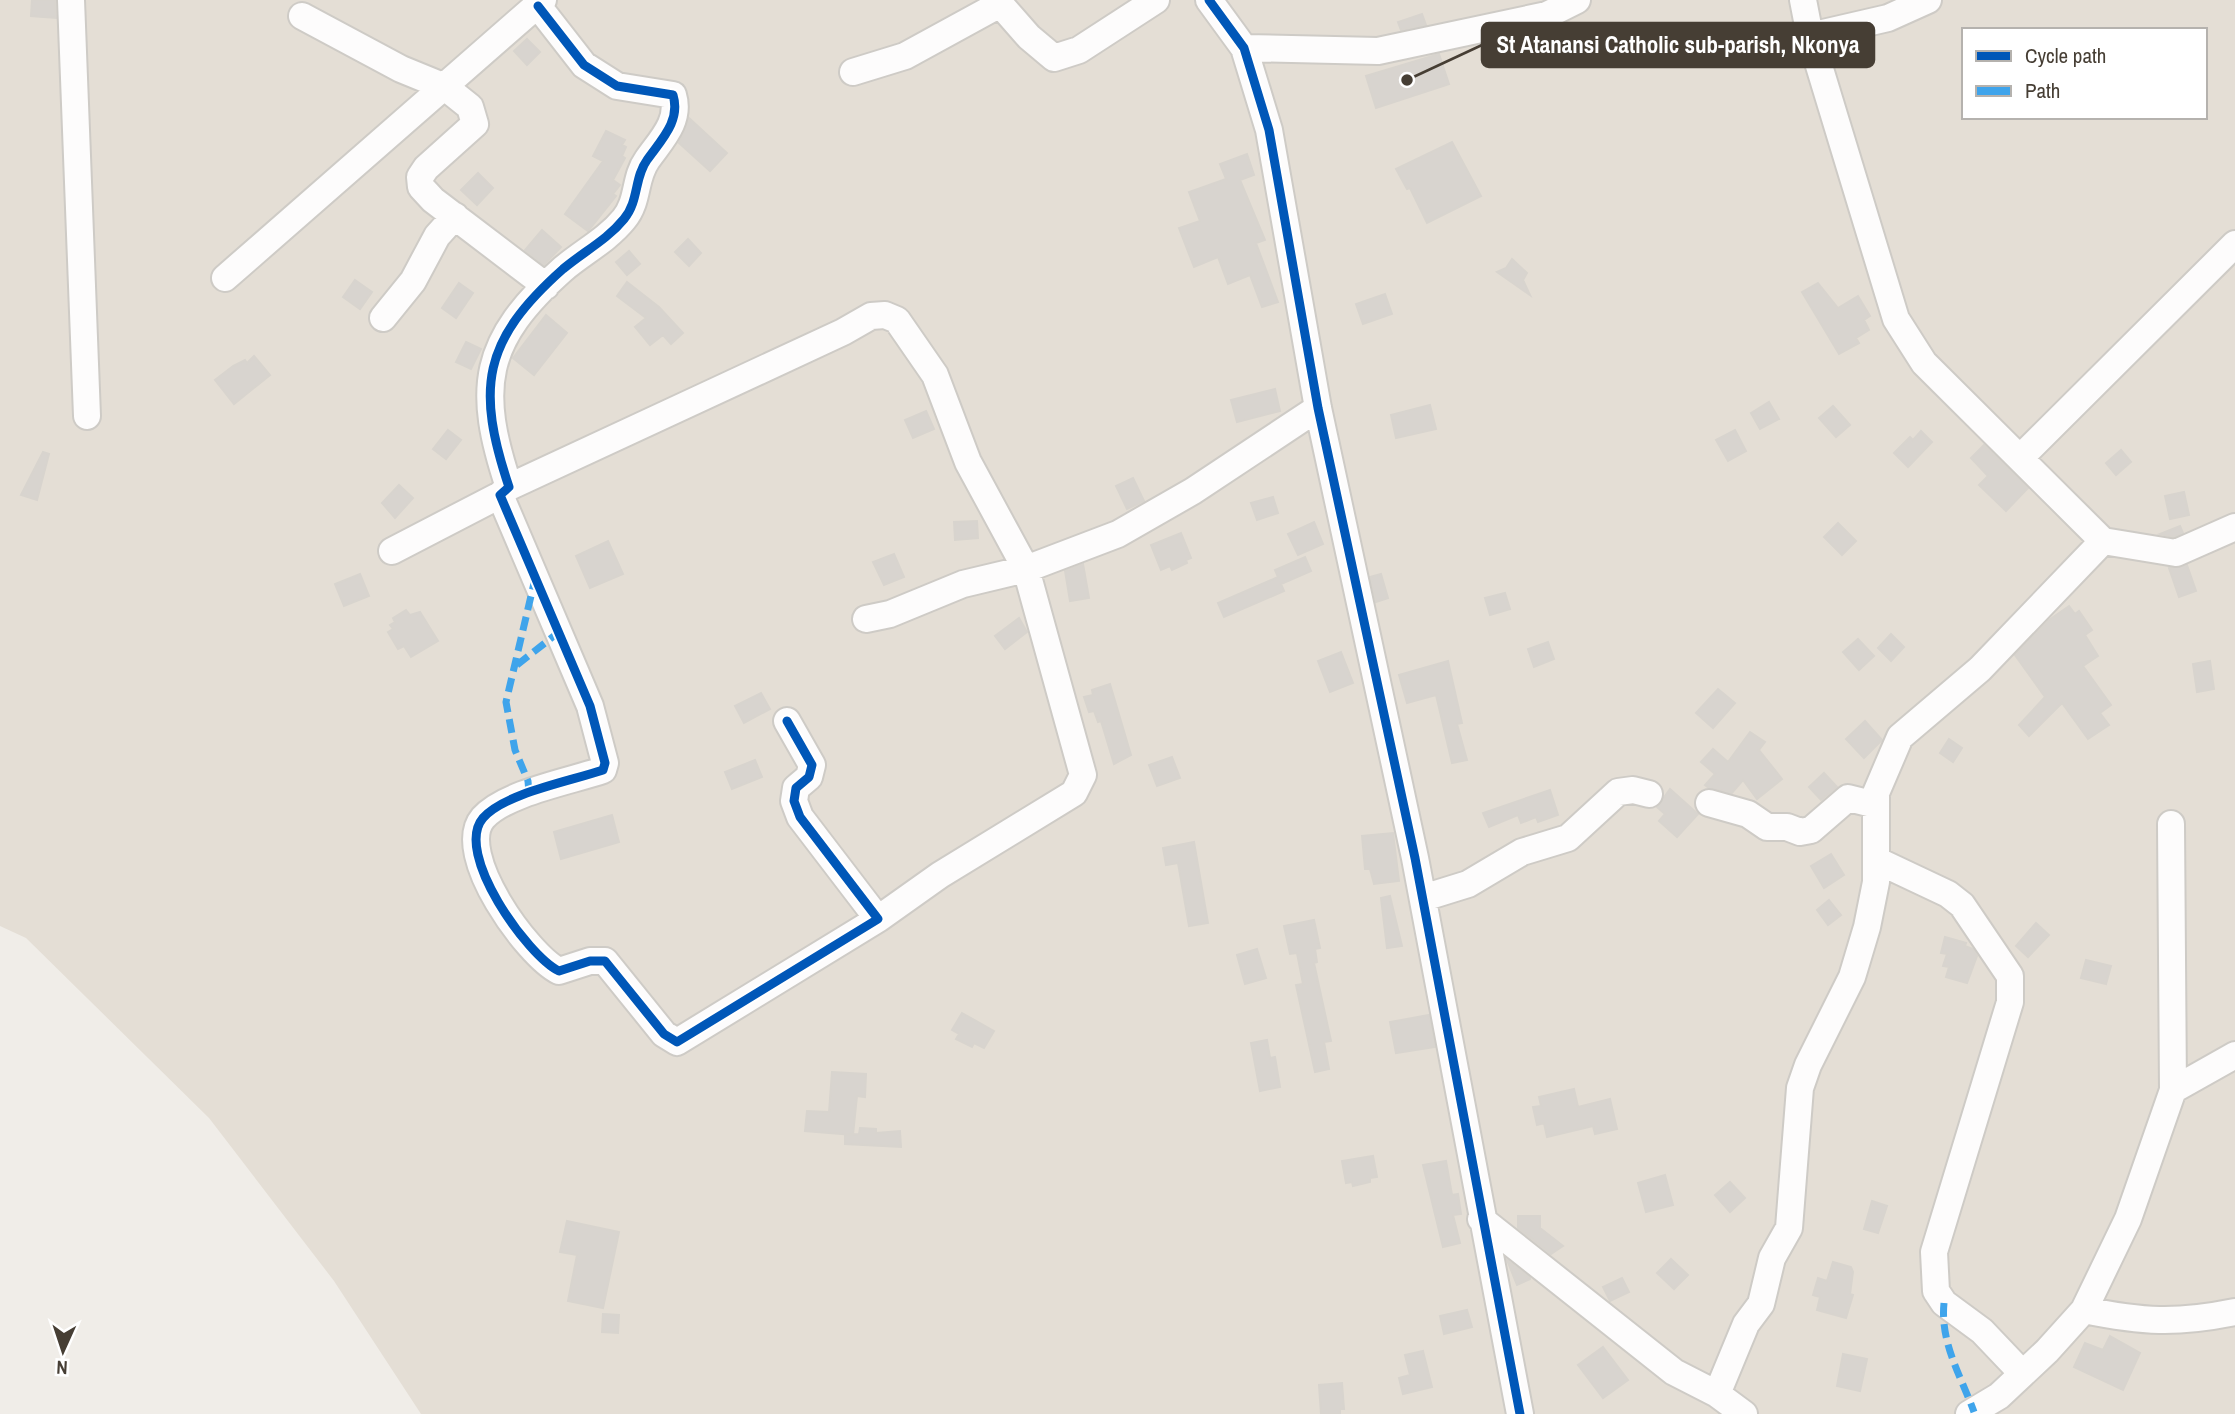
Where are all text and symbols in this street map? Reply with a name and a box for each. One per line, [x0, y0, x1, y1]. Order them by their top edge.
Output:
callout: St Atanansi Catholic sub-parish, Nkonya [1482, 23, 1874, 67]
legend [1962, 28, 2207, 119]
text: St Atanansi Catholic sub-parish, Nkonya [1497, 29, 1860, 60]
text: Cycle path [2025, 41, 2106, 70]
text: Path [2025, 76, 2060, 105]
north arrow [28, 1316, 98, 1386]
text: N [56, 1355, 68, 1381]

